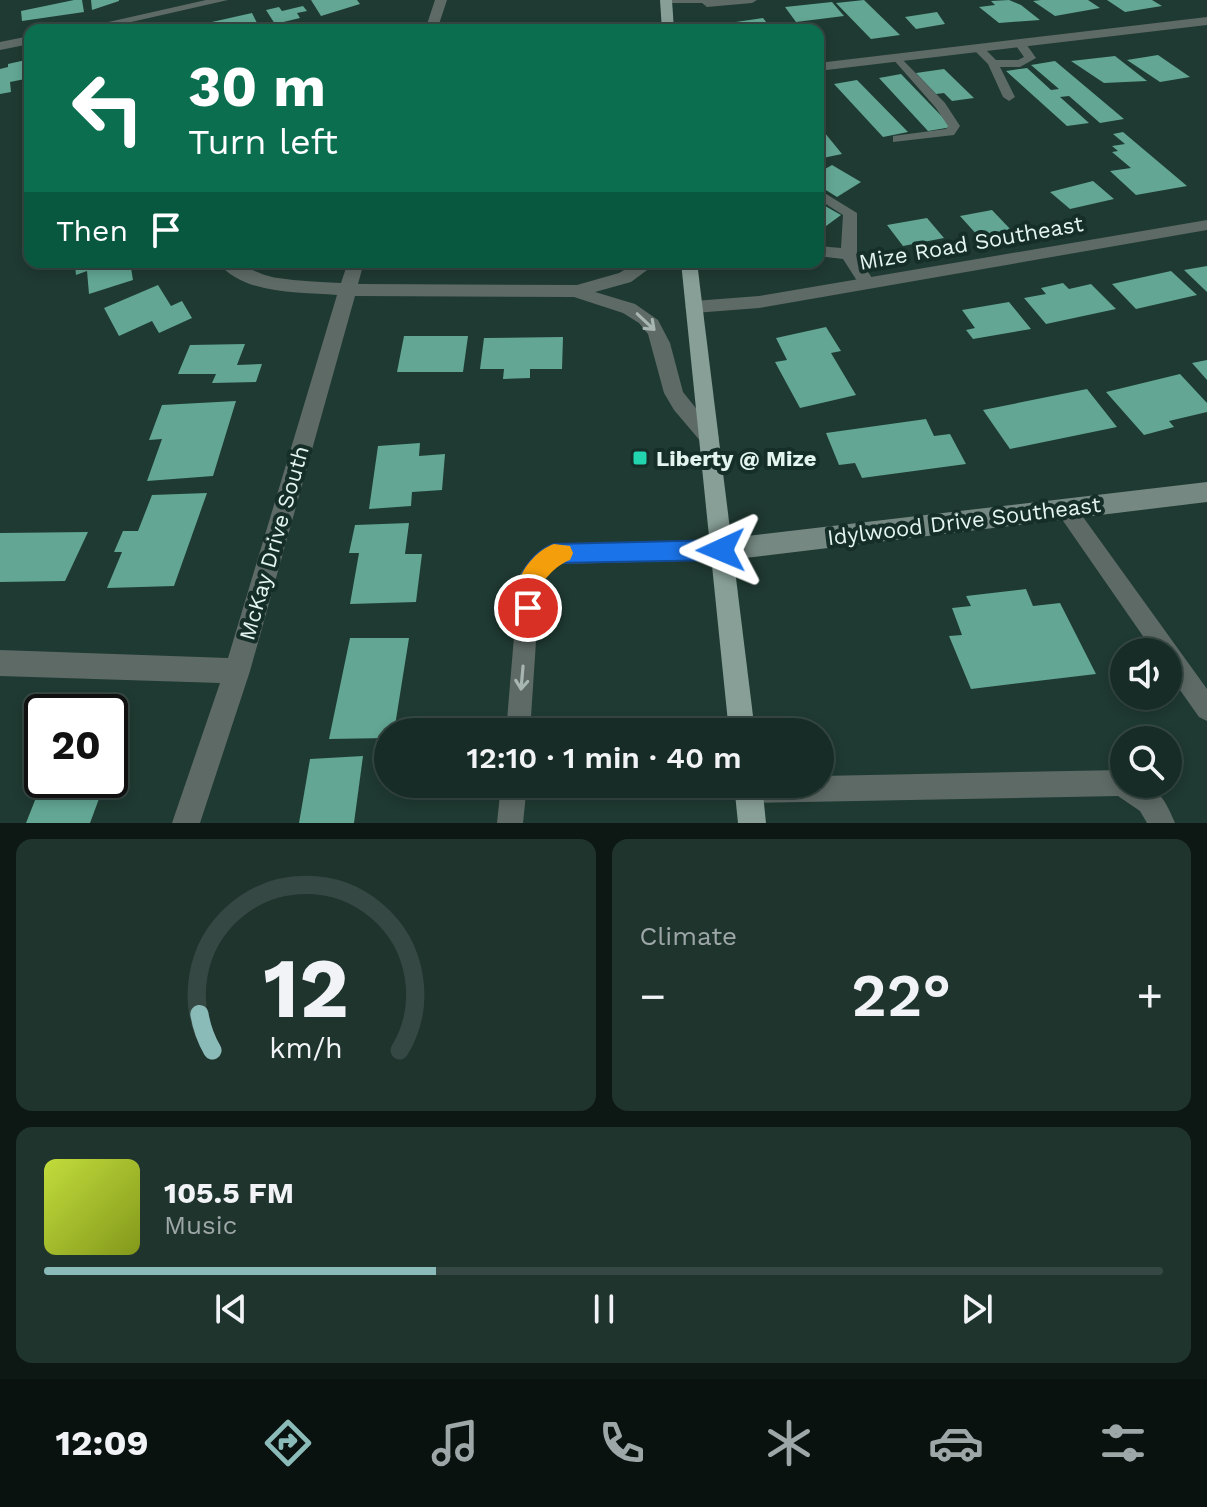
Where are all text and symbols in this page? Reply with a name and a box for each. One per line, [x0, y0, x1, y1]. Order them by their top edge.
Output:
text: 30 m [188, 54, 326, 120]
icon: left [56, 56, 160, 160]
text: Turn left [188, 121, 338, 163]
icon: arrive [144, 208, 188, 252]
street label: Mize Road Southeast [857, 211, 1085, 275]
text: Then [56, 213, 128, 248]
one-way arrow [636, 313, 656, 332]
street label: McKay Drive South [234, 443, 314, 643]
place label: Liberty @ Mize [656, 446, 816, 471]
marker: Liberty @ Mize [631, 449, 649, 467]
street label: Idylwood Drive Southeast [826, 492, 1102, 550]
position arrow [679, 508, 763, 592]
pin [494, 574, 562, 642]
icon: arrive [506, 586, 550, 630]
map controls [1110, 638, 1182, 798]
button: sound [1110, 638, 1182, 710]
one-way arrow [514, 664, 529, 691]
speed limit sign: 20 [24, 694, 128, 798]
button: search [1110, 726, 1182, 798]
text: 12:10 · 1 min · 40 m [466, 740, 742, 775]
text: Climate [640, 921, 737, 951]
text: 12 [263, 940, 348, 1037]
text: 22° [851, 960, 951, 1031]
text: − [640, 970, 666, 1022]
text: + [1136, 970, 1163, 1022]
text: km/h [269, 1031, 343, 1065]
text: 105.5 FM [164, 1175, 294, 1210]
text: Music [164, 1210, 237, 1240]
icon: previous [209, 1287, 253, 1331]
icon: pause [582, 1287, 626, 1331]
icon: next [955, 1287, 999, 1331]
icon: directions [260, 1415, 316, 1471]
icon: music [427, 1415, 483, 1471]
icon: phone [594, 1415, 650, 1471]
icon: climate [761, 1415, 817, 1471]
icon: car [928, 1415, 984, 1471]
icon: filters [1095, 1415, 1151, 1471]
text: 12:09 [56, 1422, 149, 1464]

